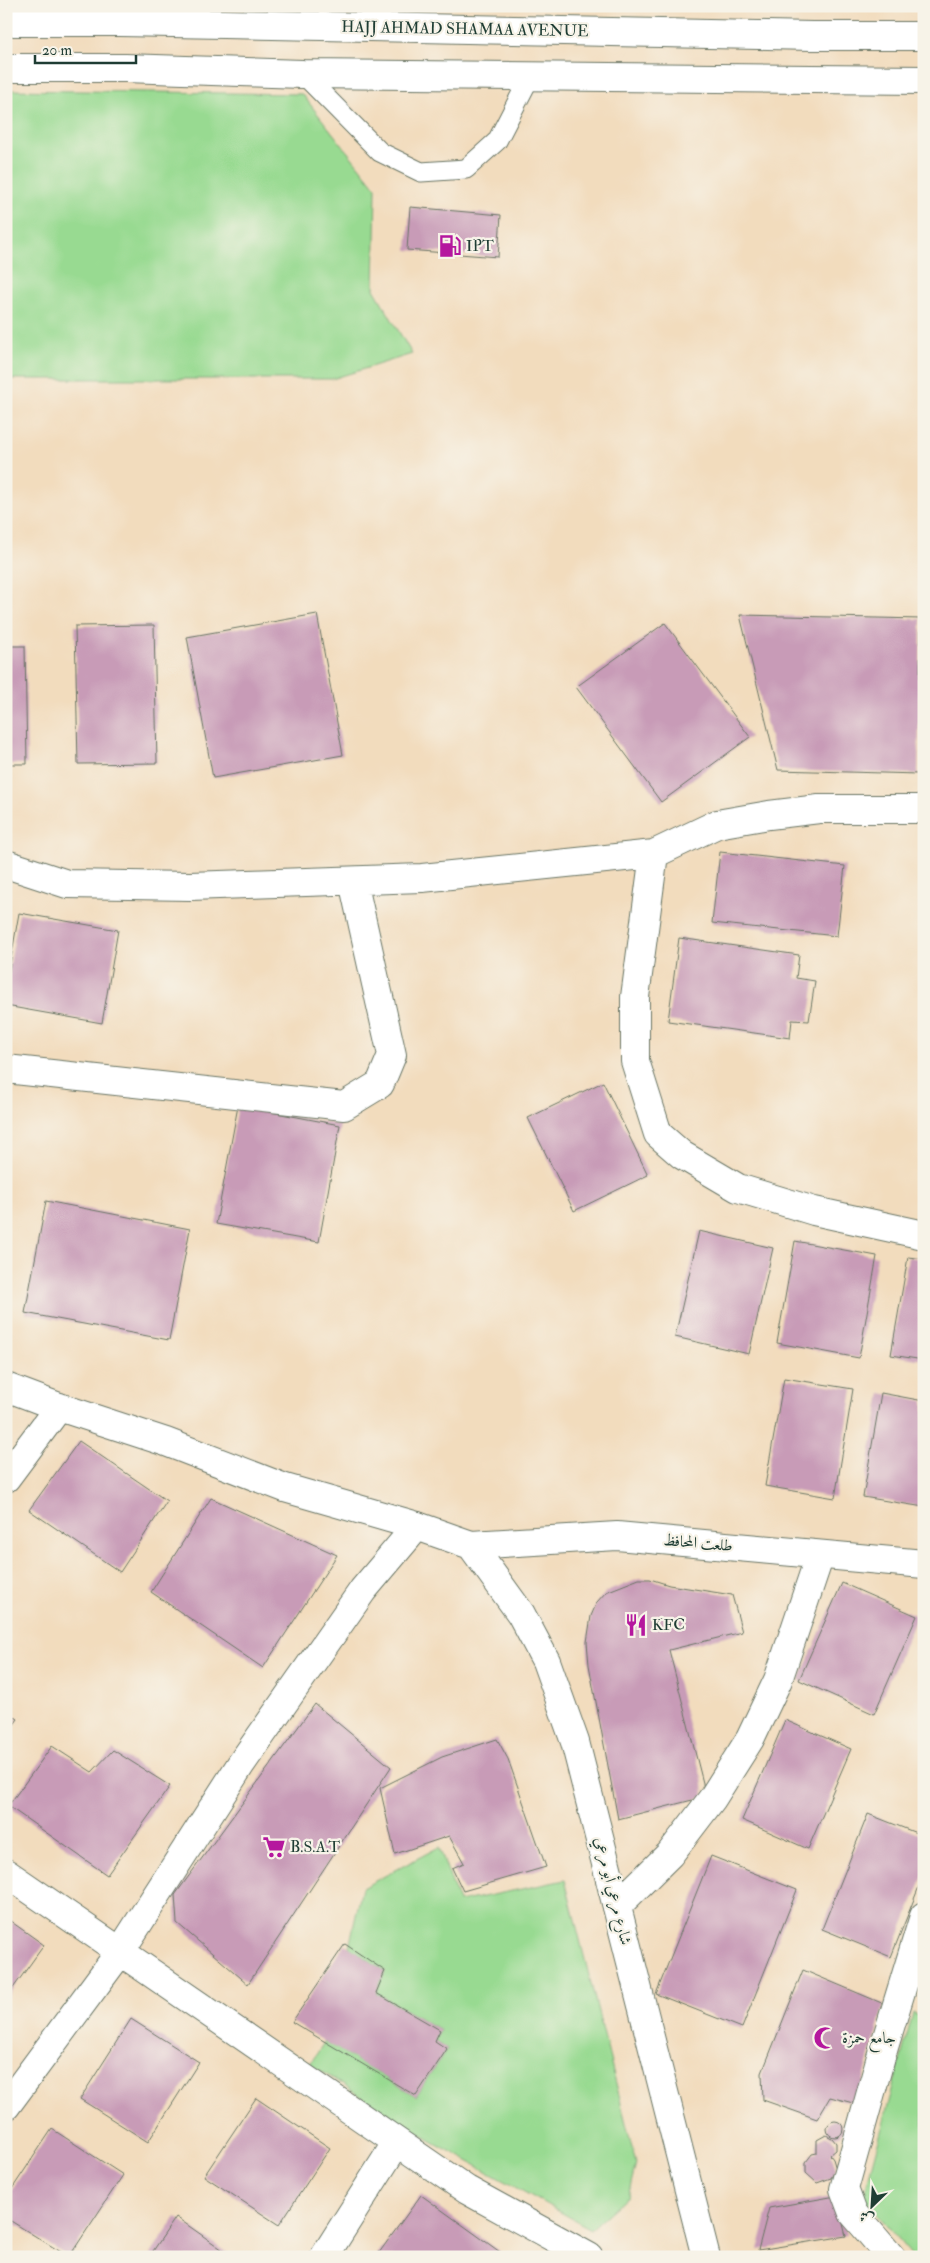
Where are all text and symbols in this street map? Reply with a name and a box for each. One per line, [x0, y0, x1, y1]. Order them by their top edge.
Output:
street label: HAJJ AHMAD SHAMAA AVENUE [341, 17, 589, 42]
scale bar [35, 32, 136, 64]
text: 20 m [42, 41, 72, 60]
fuel station icon: IPT [437, 233, 463, 259]
place label: IPT [466, 236, 494, 256]
street label: طلعت المحافظ [662, 1530, 734, 1556]
restaurant icon: KFC [623, 1612, 649, 1638]
place label: KFC [652, 1615, 685, 1635]
supermarket icon: B.S.A.T [261, 1834, 287, 1860]
street label: شارع مرعي أبو مرعي [587, 1834, 638, 1948]
place label: B.S.A.T [290, 1837, 340, 1857]
mosque icon: جامع حمزة [812, 2025, 838, 2051]
place label: جامع حمزة [842, 2028, 896, 2053]
north arrow [848, 2180, 898, 2230]
text: ش [857, 2207, 877, 2228]

